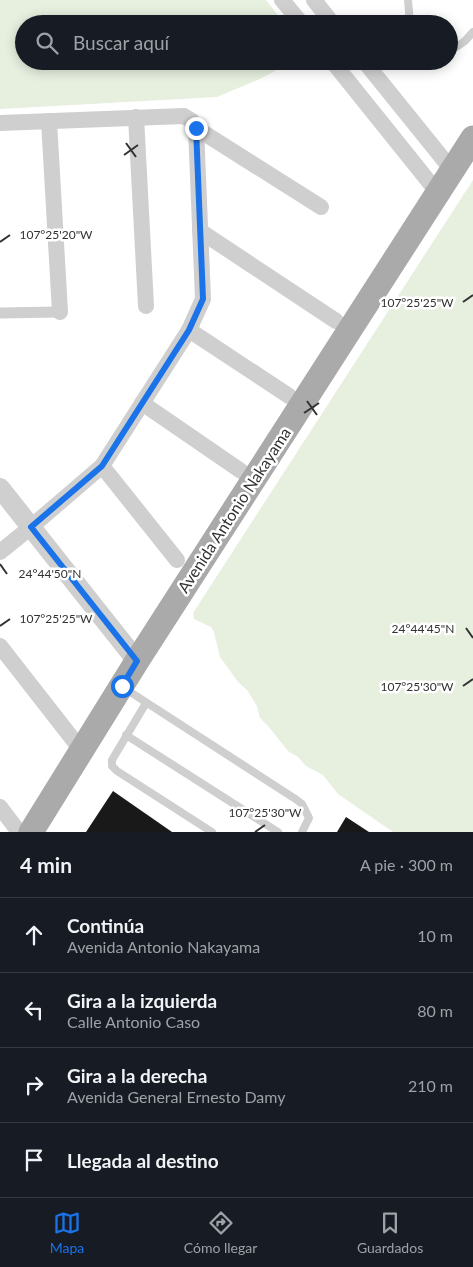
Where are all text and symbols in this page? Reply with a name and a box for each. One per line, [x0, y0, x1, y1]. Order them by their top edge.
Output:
search box [15, 15, 458, 70]
icon: search [33, 29, 61, 57]
text: Buscar aquí [73, 31, 169, 54]
route end [185, 117, 208, 140]
text: 107°25'20"W [19, 227, 93, 242]
text: 107°25'25"W [380, 295, 454, 310]
street label: Avenida Antonio Nakayama [173, 424, 294, 596]
text: 24°44'50"N [19, 566, 81, 581]
text: 107°25'25"W [19, 611, 93, 626]
text: 24°44'45"N [392, 621, 454, 636]
route start [111, 675, 134, 698]
text: 107°25'30"W [380, 679, 454, 694]
text: 107°25'30"W [228, 805, 302, 820]
text: 4 min [20, 852, 72, 877]
text: A pie · 300 m [360, 855, 453, 874]
text: Continúa [67, 914, 144, 937]
icon: ahead [20, 921, 48, 949]
text: 10 m [417, 926, 453, 945]
text: Avenida Antonio Nakayama [67, 937, 260, 956]
text: Gira a la izquierda [67, 989, 217, 1012]
icon: left [20, 996, 48, 1024]
text: 80 m [417, 1001, 453, 1020]
text: Calle Antonio Caso [67, 1012, 200, 1031]
text: Gira a la derecha [67, 1064, 207, 1087]
icon: right [20, 1071, 48, 1099]
text: 210 m [408, 1076, 453, 1095]
text: Avenida General Ernesto Damy [67, 1087, 286, 1106]
icon: arrive [20, 1146, 48, 1174]
text: Llegada al destino [67, 1149, 219, 1172]
tab: Mapa [50, 1209, 84, 1256]
tab: Cómo llegar [184, 1209, 257, 1256]
tab: Guardados [357, 1209, 423, 1256]

